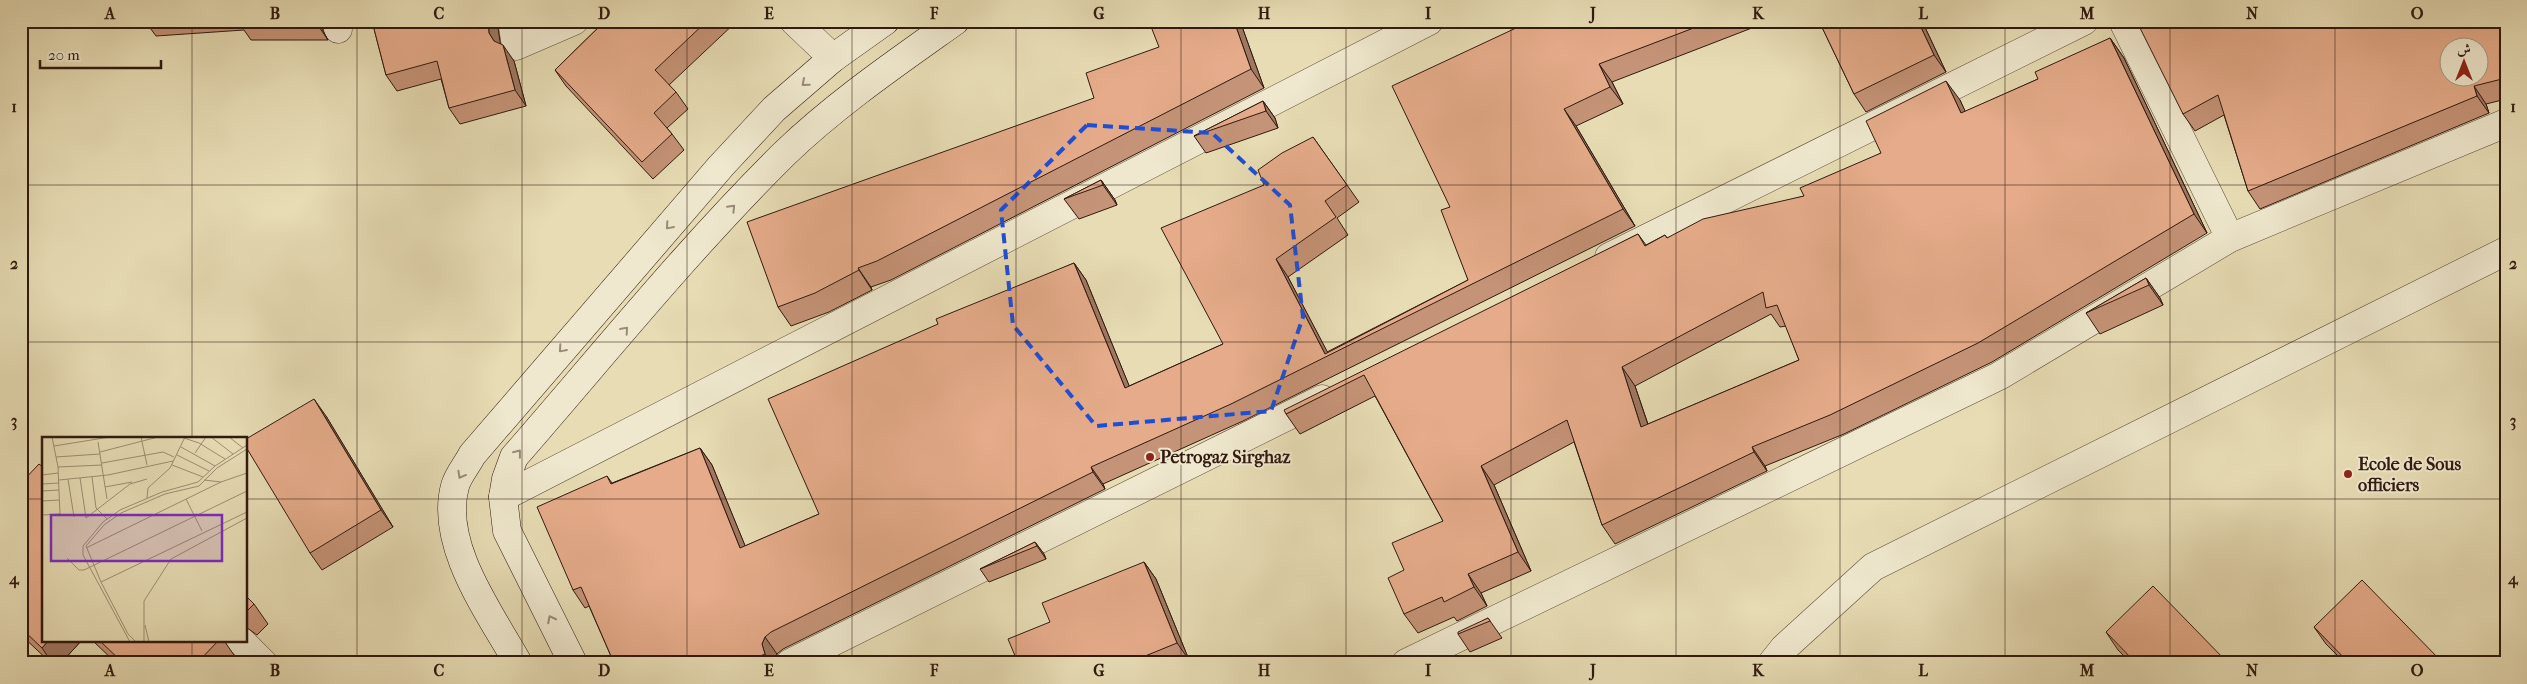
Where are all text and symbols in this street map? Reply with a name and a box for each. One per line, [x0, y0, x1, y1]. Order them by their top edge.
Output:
text: A [104, 4, 116, 23]
text: B [270, 4, 280, 23]
text: C [434, 4, 445, 23]
text: D [598, 4, 610, 23]
text: E [764, 4, 774, 23]
text: F [929, 4, 939, 23]
text: G [1093, 4, 1105, 23]
text: H [1258, 4, 1271, 23]
text: I [1425, 4, 1432, 23]
text: J [1588, 4, 1596, 24]
text: K [1752, 4, 1765, 23]
text: L [1918, 4, 1928, 23]
text: M [2079, 4, 2095, 23]
text: N [2246, 4, 2259, 23]
text: O [2411, 4, 2424, 23]
scale bar [40, 38, 161, 70]
north arrow [2440, 38, 2490, 88]
text: ش [2457, 41, 2471, 58]
text: 20 m [48, 46, 80, 64]
one-way arrow [801, 77, 810, 86]
text: 1 [11, 97, 17, 116]
text: 1 [2510, 97, 2516, 116]
one-way arrow [726, 205, 735, 214]
one-way arrow [666, 220, 675, 229]
text: 2 [10, 254, 18, 273]
text: 2 [2509, 254, 2517, 273]
one-way arrow [619, 327, 628, 336]
one-way arrow [559, 343, 568, 352]
text: 3 [11, 411, 17, 431]
text: 3 [2510, 411, 2516, 431]
inset map [42, 437, 248, 642]
place label: Petrogaz Sirghaz [1160, 447, 1290, 468]
one-way arrow [513, 450, 521, 459]
marker: Petrogaz Sirghaz [1144, 451, 1156, 463]
place label: Ecole de Sous officiers [2358, 454, 2462, 496]
marker: Ecole de Sous officiers [2342, 468, 2354, 480]
one-way arrow [457, 470, 467, 479]
text: 4 [8, 569, 20, 589]
text: 4 [2507, 569, 2519, 589]
one-way arrow [547, 615, 558, 624]
text: A [104, 661, 116, 680]
text: B [270, 661, 280, 680]
text: C [434, 661, 445, 680]
text: D [598, 661, 610, 680]
text: E [764, 661, 774, 680]
text: F [929, 661, 939, 680]
text: G [1093, 661, 1105, 680]
text: H [1258, 661, 1271, 680]
text: I [1425, 661, 1432, 680]
text: J [1588, 661, 1596, 681]
text: K [1752, 661, 1765, 680]
text: L [1918, 661, 1928, 680]
text: M [2079, 661, 2095, 680]
text: N [2246, 661, 2259, 680]
text: O [2411, 661, 2424, 680]

